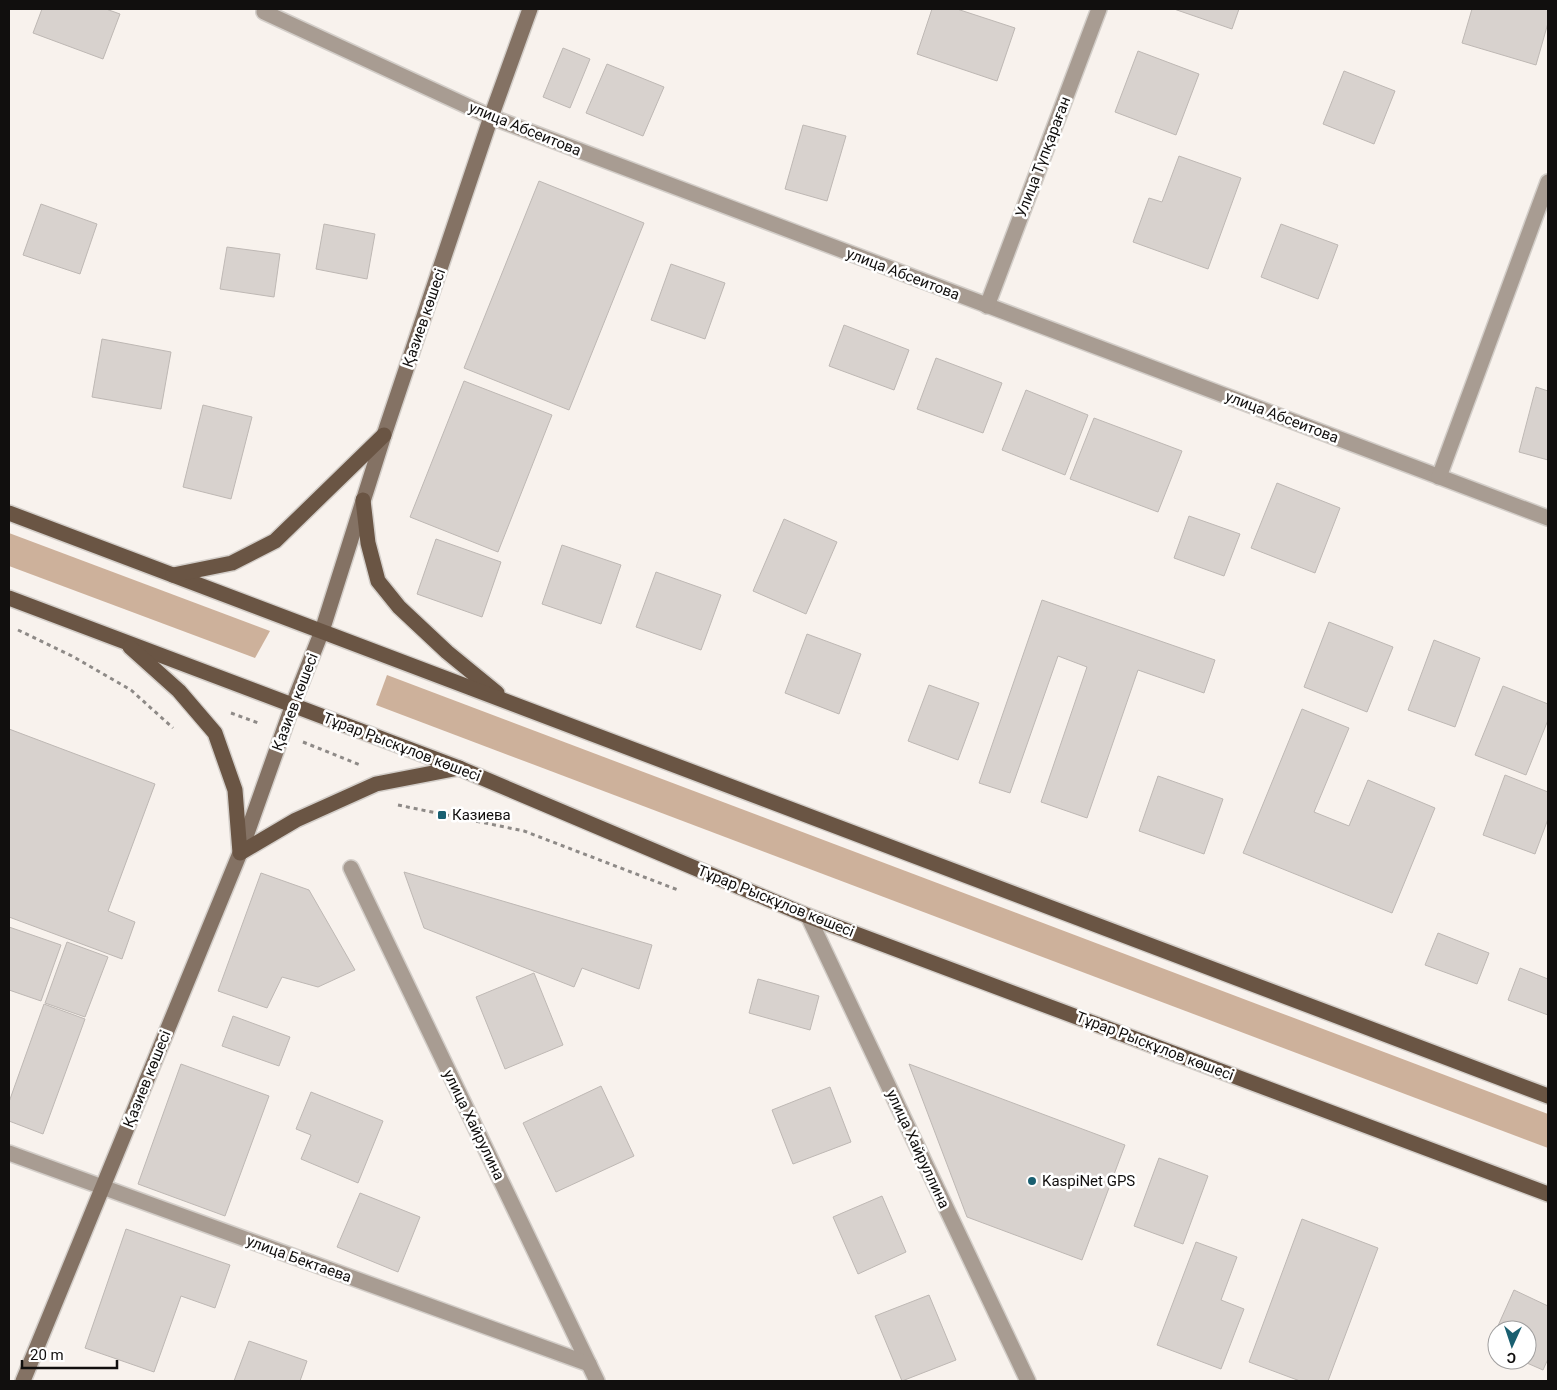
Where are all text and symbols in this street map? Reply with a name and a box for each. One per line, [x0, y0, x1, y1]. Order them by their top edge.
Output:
street label: Улица Түпқараған [1012, 94, 1074, 220]
street label: улица Абсеитова [466, 98, 584, 160]
street label: улица Абсеитова [844, 244, 962, 304]
street label: Қазиев көшесі [399, 266, 449, 370]
street label: улица Абсеитова [1223, 387, 1341, 447]
street label: Қазиев көшесі [268, 651, 322, 753]
street label: Тұрар Рыскұлов көшесі [321, 709, 483, 785]
place label: Казиева [452, 806, 511, 824]
marker: Казиева [436, 809, 448, 821]
street label: Тұрар Рыскұлов көшесі [695, 861, 857, 941]
street label: Тұрар Рыскұлов көшесі [1074, 1008, 1236, 1084]
street label: Қазиев көшесі [119, 1028, 175, 1130]
street label: улица Хайрулина [440, 1067, 508, 1183]
street label: улица Хайруллина [883, 1087, 953, 1211]
place label: KaspiNet GPS [1042, 1172, 1135, 1190]
marker: KaspiNet GPS [1026, 1175, 1038, 1187]
street label: улица Бектаева [244, 1232, 354, 1286]
north arrow [1487, 1320, 1537, 1370]
scale bar [22, 1338, 118, 1370]
text: 20 m [30, 1346, 64, 1364]
text: С [1506, 1350, 1516, 1366]

